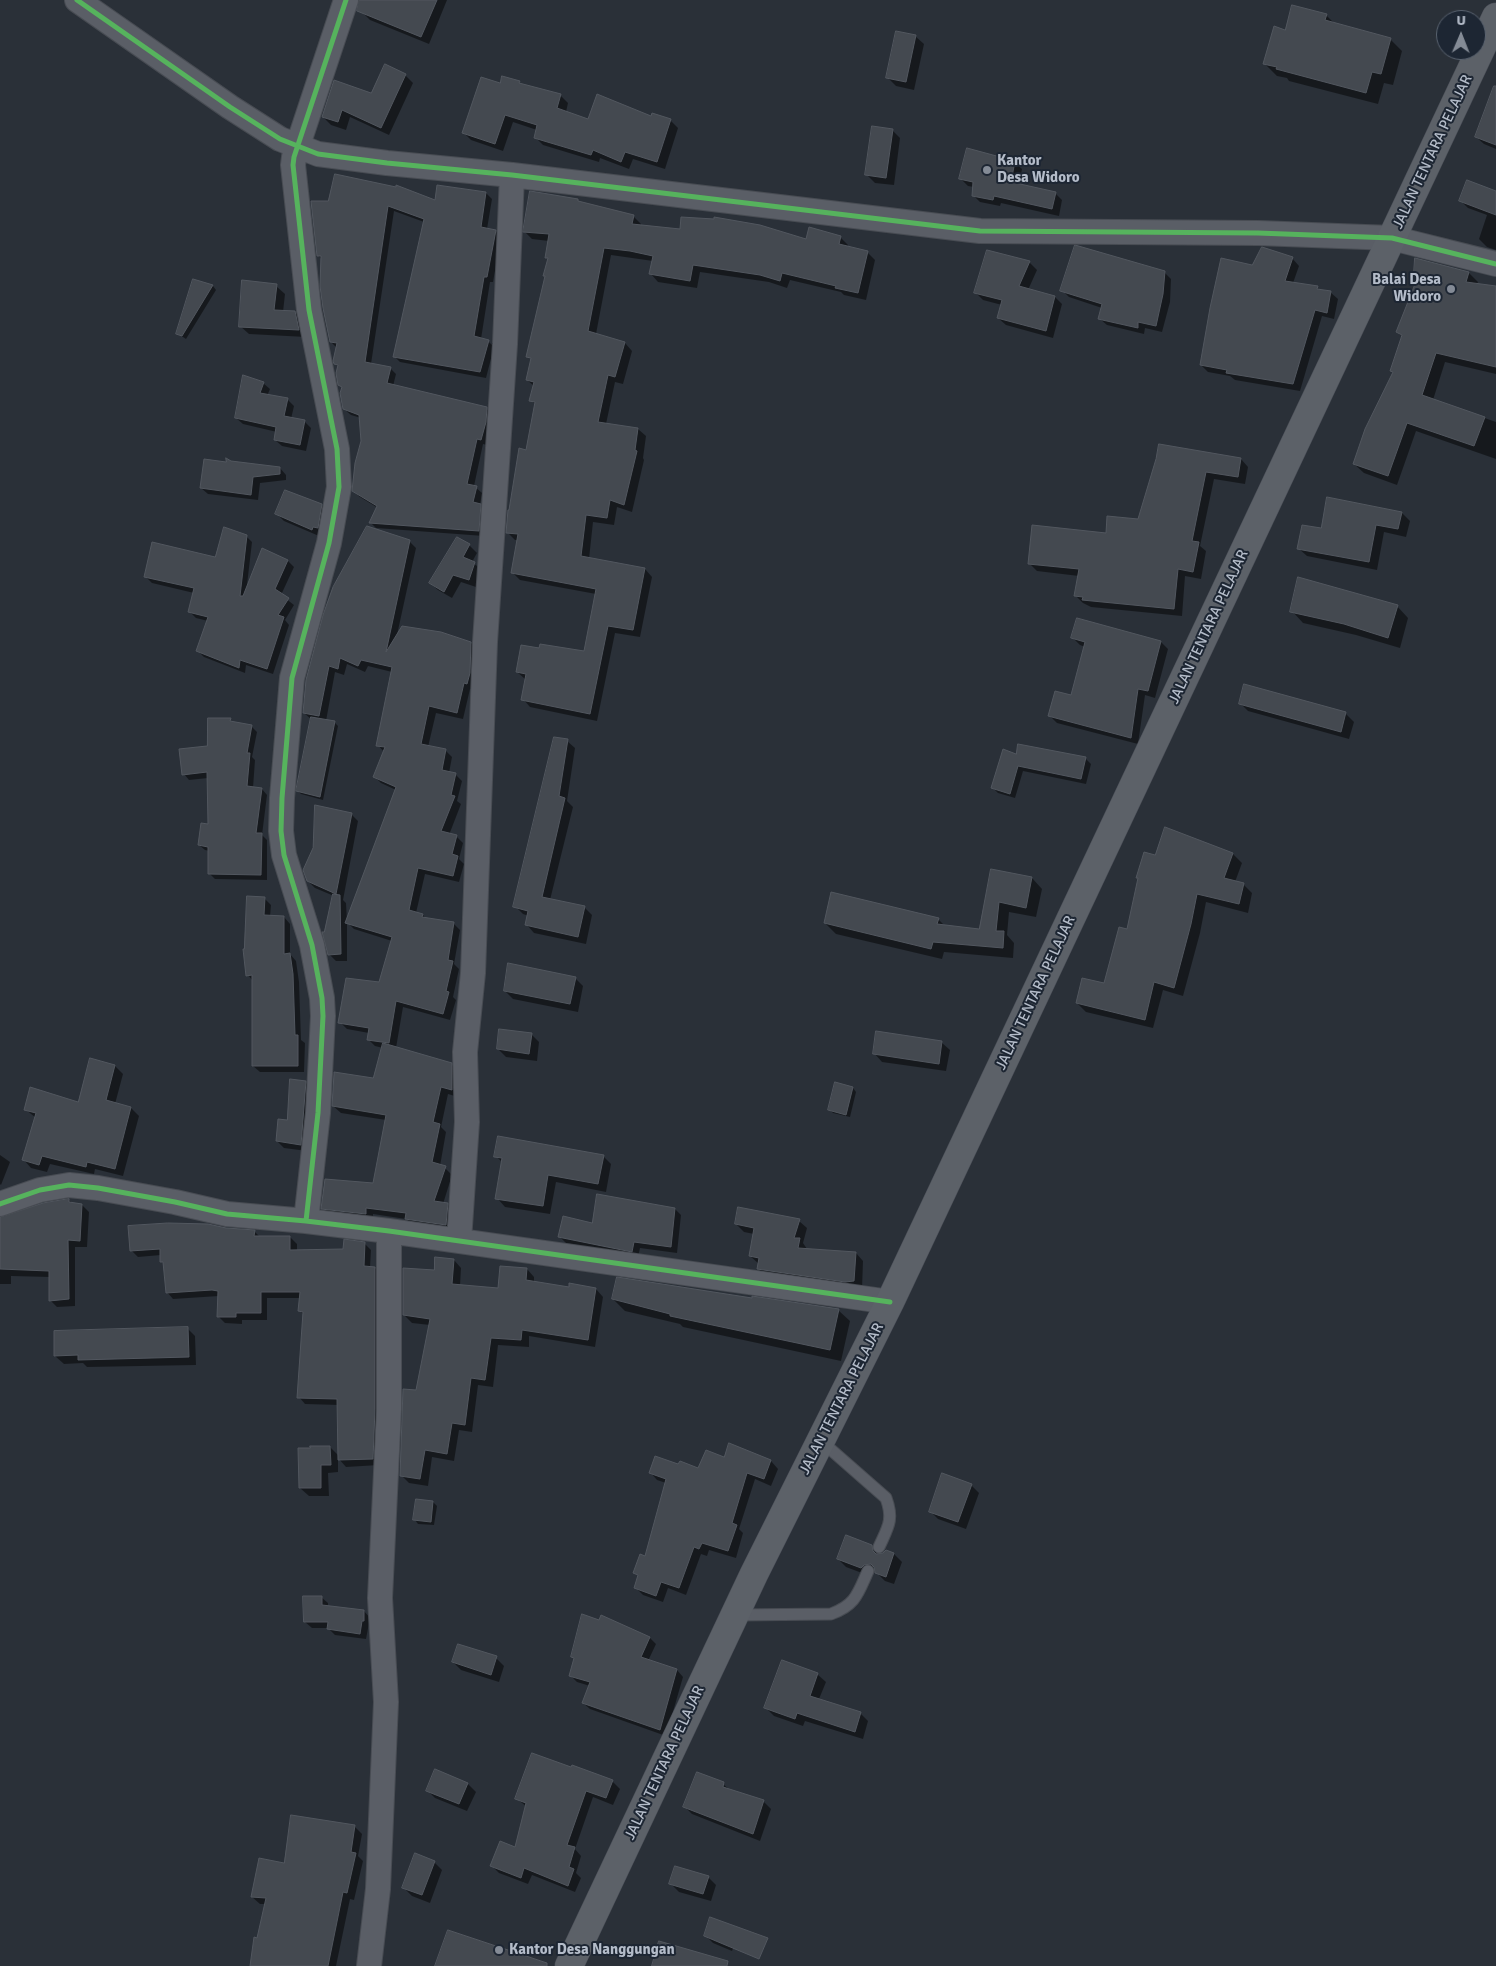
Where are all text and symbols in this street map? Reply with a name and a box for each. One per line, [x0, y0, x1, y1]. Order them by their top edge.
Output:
north arrow [1436, 10, 1486, 60]
text: U [1456, 12, 1466, 29]
street label: JALAN TENTARA PELAJAR [1389, 72, 1477, 232]
place label: Kantor Desa Widoro [997, 152, 1080, 187]
marker: Kantor Desa Widoro [981, 164, 993, 176]
place label: Balai Desa Widoro [1372, 271, 1441, 306]
marker: Balai Desa Widoro [1445, 283, 1457, 295]
street label: JALAN TENTARA PELAJAR [1165, 547, 1253, 707]
street label: JALAN TENTARA PELAJAR [992, 913, 1080, 1073]
street label: JALAN TENTARA PELAJAR [796, 1320, 888, 1478]
street label: JALAN TENTARA PELAJAR [621, 1683, 709, 1843]
place label: Kantor Desa Nanggungan [509, 1941, 675, 1959]
marker: Kantor Desa Nanggungan [493, 1944, 505, 1956]

